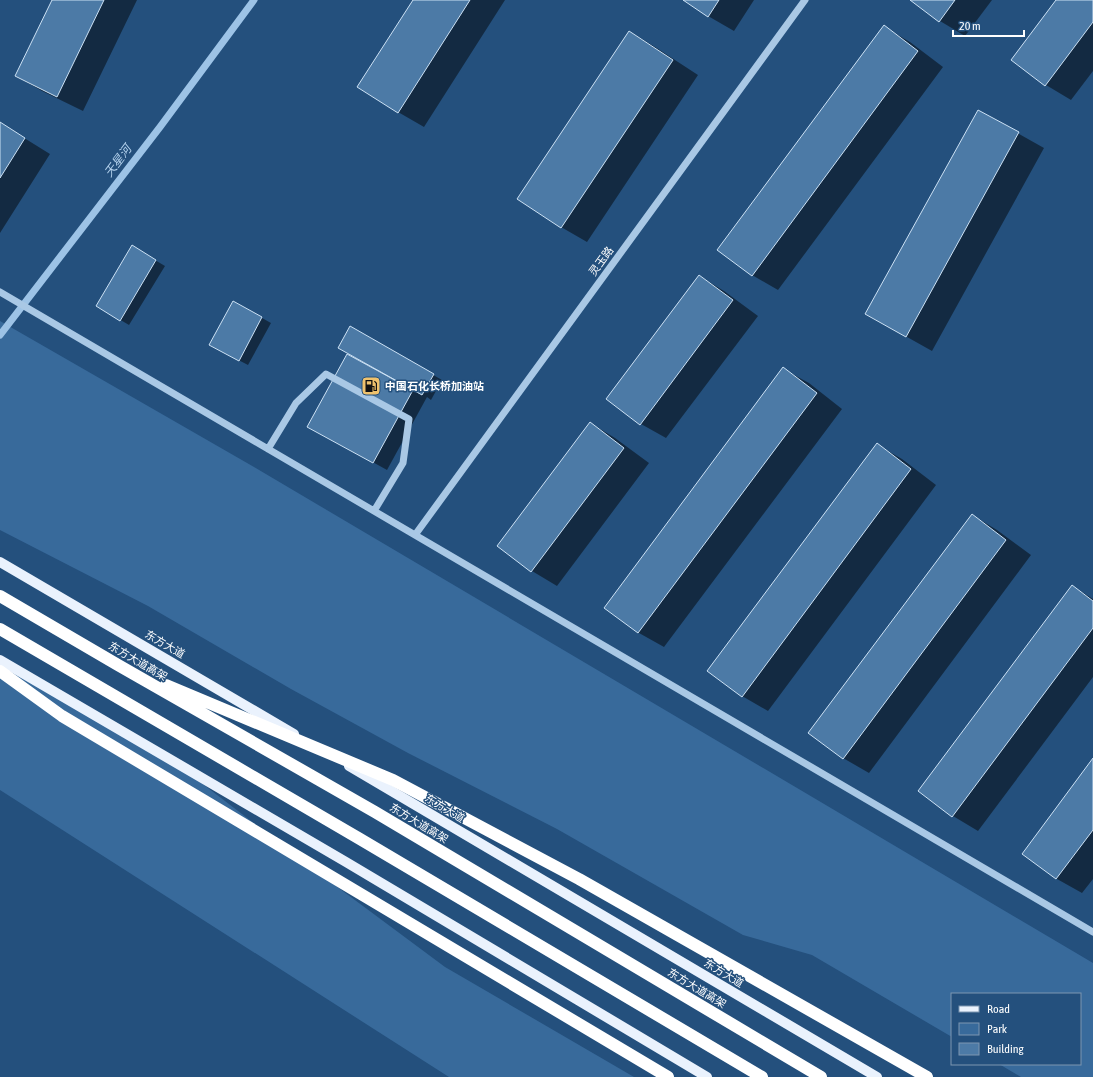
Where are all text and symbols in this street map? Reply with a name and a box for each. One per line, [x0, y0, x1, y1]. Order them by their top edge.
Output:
scale bar [953, 12, 1024, 38]
text: 20 m [959, 19, 981, 33]
water label: 天星河 [102, 141, 136, 180]
street label: 灵玉路 [586, 244, 616, 278]
fuel station icon: 中国石化长桥加油站 [360, 375, 382, 397]
place label: 中国石化长桥加油站 [385, 380, 484, 392]
street label: 东方大道 [143, 628, 187, 660]
street label: 东方大道高架 [106, 639, 170, 683]
street label: 东方大道 [423, 792, 467, 824]
street label: 东方大道高架 [388, 801, 450, 845]
street label: 东方大道 [702, 957, 746, 989]
street label: 东方大道高架 [666, 966, 728, 1010]
legend [951, 993, 1081, 1065]
text: Road [987, 1002, 1010, 1016]
text: Park [987, 1022, 1008, 1036]
text: Building [987, 1042, 1025, 1056]

